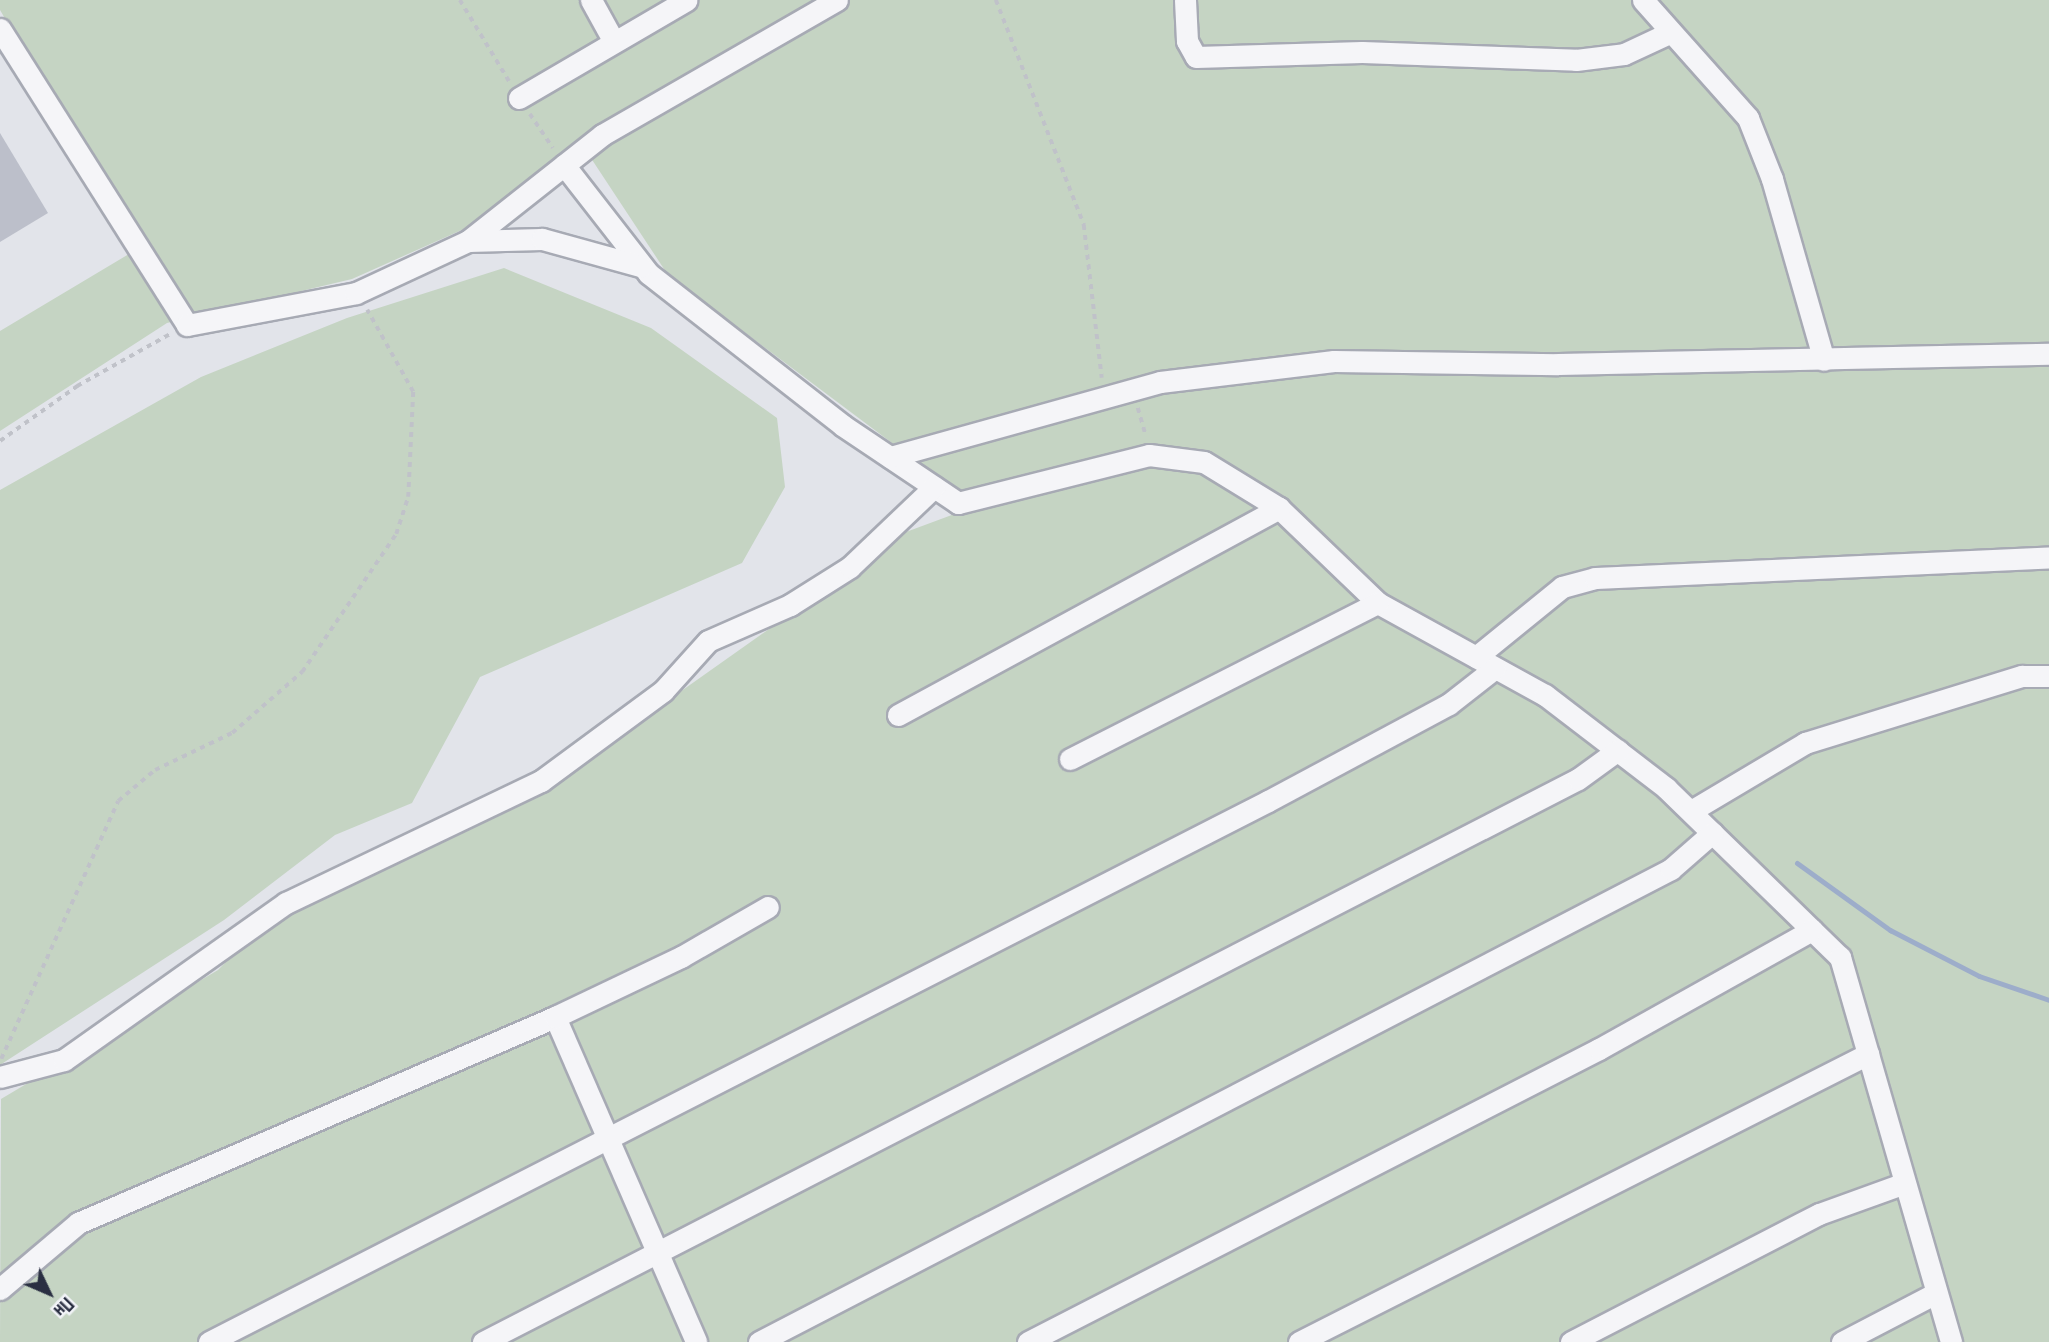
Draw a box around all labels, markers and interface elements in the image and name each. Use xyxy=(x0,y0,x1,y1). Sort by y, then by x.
north arrow xyxy=(14,1258,84,1328)
text: Пн xyxy=(49,1293,79,1323)

